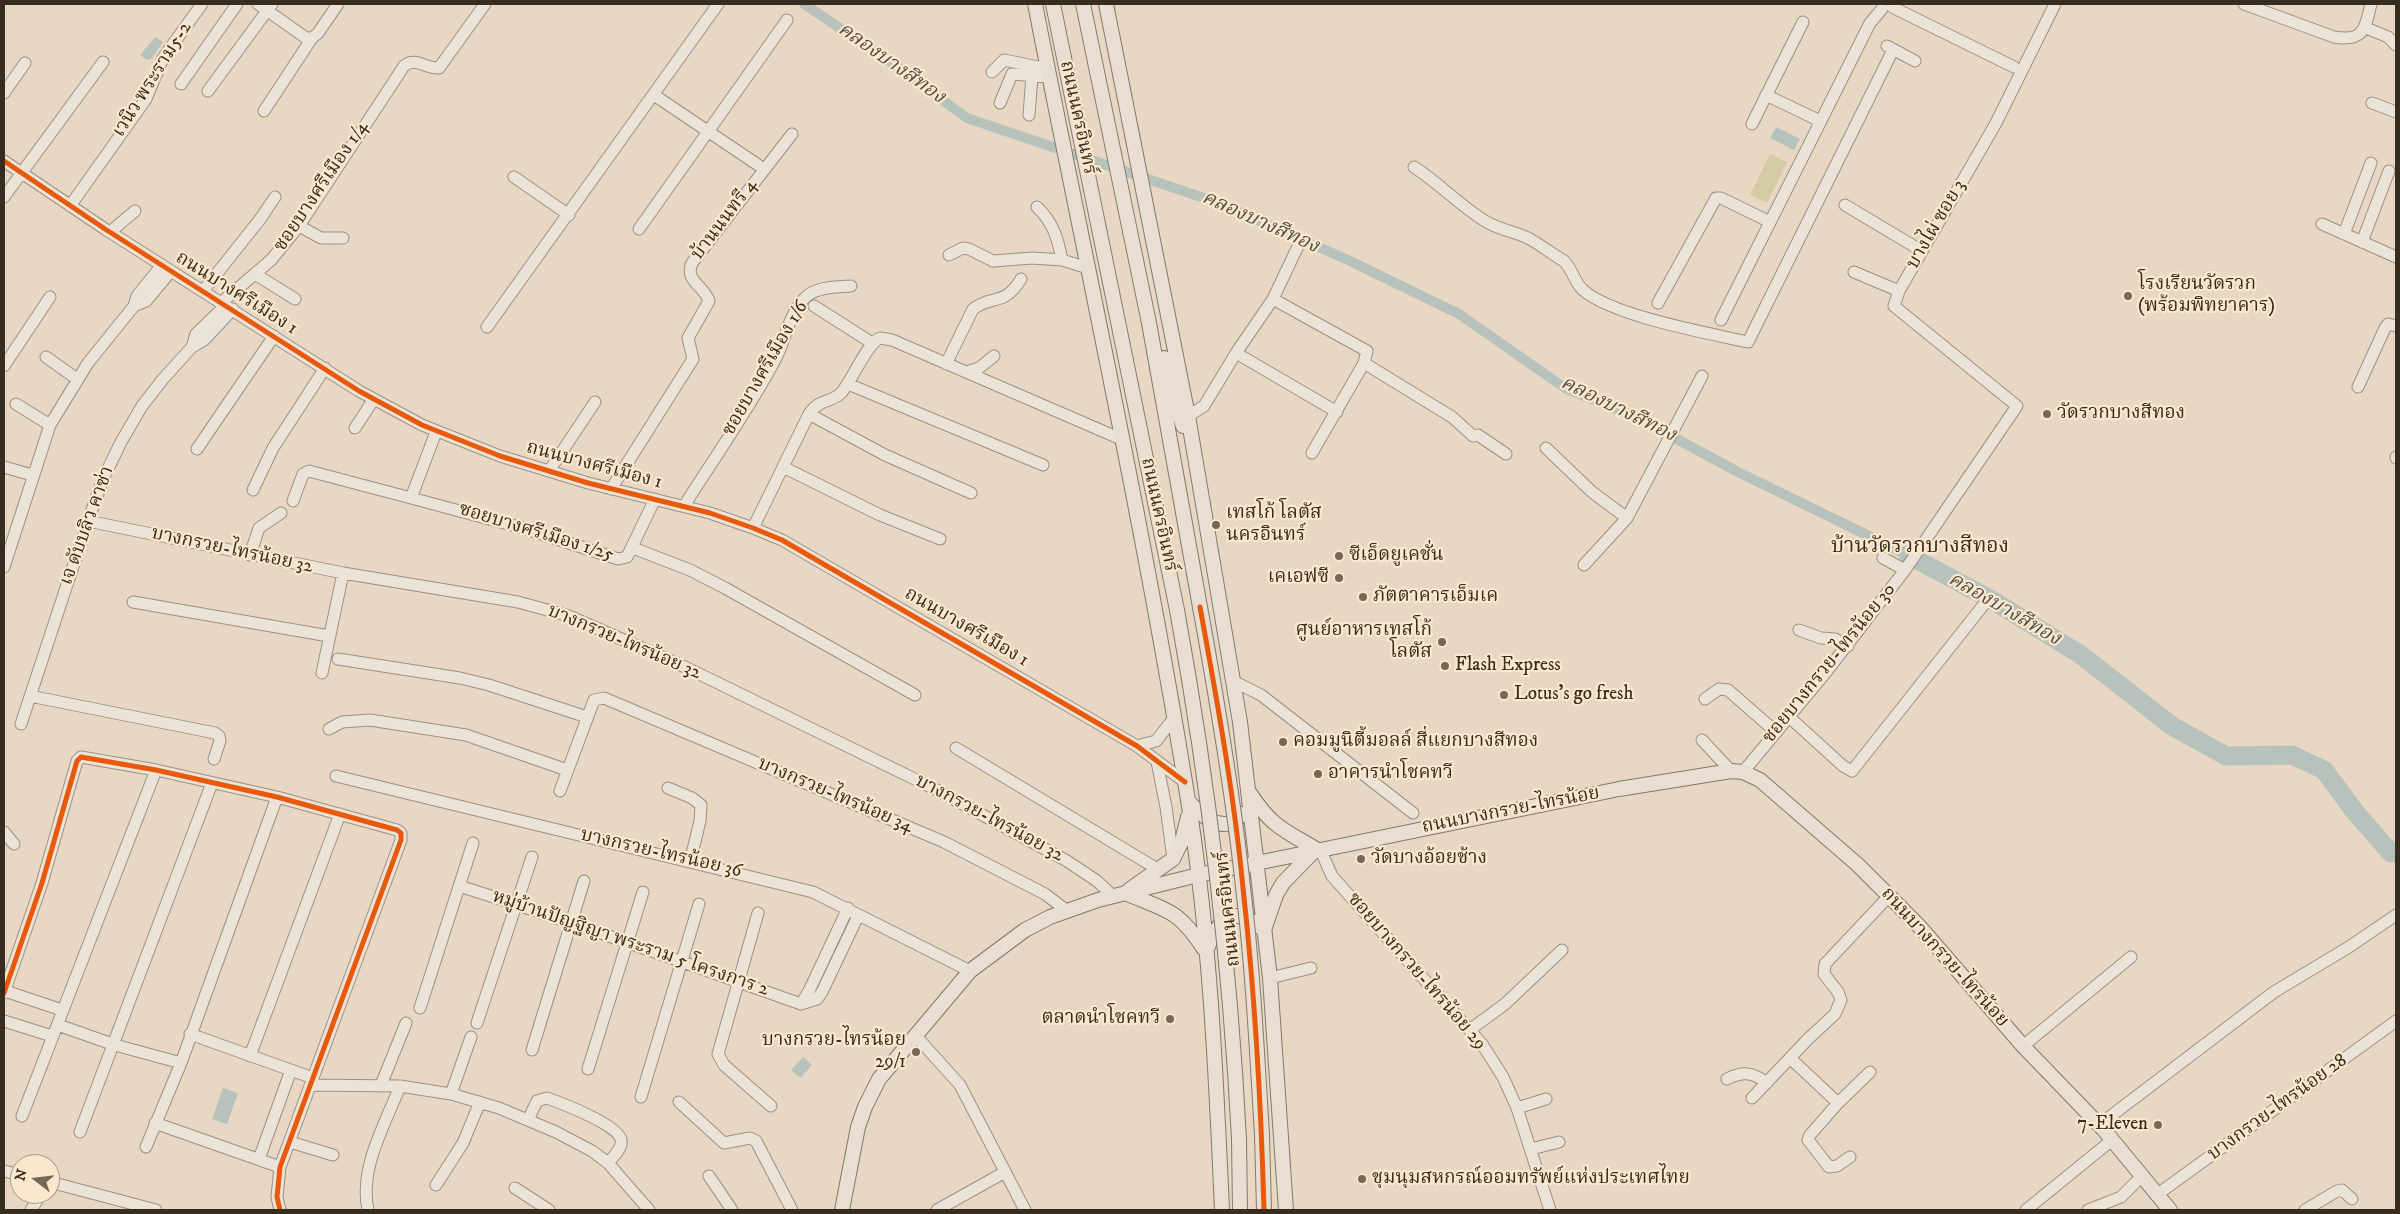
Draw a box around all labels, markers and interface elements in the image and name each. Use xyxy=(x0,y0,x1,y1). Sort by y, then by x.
street label: เวนิว พระราม5-2 xyxy=(108,18,198,142)
water label: คลองบางสีทอง xyxy=(833,18,949,110)
street label: ถนนนครอินทร์ xyxy=(1054,59,1100,177)
street label: ซอยบางศรีเมือง 1/4 xyxy=(270,117,374,257)
street label: บ้านนนทรี 4 xyxy=(687,175,763,265)
street label: บางไผ่ ซอย 3 xyxy=(1902,176,1972,274)
water label: คลองบางสีทอง xyxy=(1198,187,1322,259)
street label: ถนนบางศรีเมือง 1 xyxy=(171,247,301,341)
place label: โรงเรียนวัดรวก (พร้อมพิทยาคาร) xyxy=(2138,274,2275,318)
marker: โรงเรียนวัดรวก (พร้อมพิทยาคาร) xyxy=(2122,290,2134,302)
street label: ซอยบางศรีเมือง 1/6 xyxy=(718,297,814,441)
water label: คลองบางสีทอง xyxy=(1556,372,1680,448)
place label: วัดรวกบางสีทอง xyxy=(2057,403,2185,425)
marker: วัดรวกบางสีทอง xyxy=(2041,408,2053,420)
street label: ถนนบางศรีเมือง 1 xyxy=(524,437,664,495)
street label: ถนนนครอินทร์ xyxy=(1135,456,1181,574)
street label: เจ ดับบลิว คาซ่า xyxy=(56,463,120,589)
street label: ซอยบางศรีเมือง 1/25 xyxy=(456,499,616,567)
place label: เทสโก้ โลตัส นครอินทร์ xyxy=(1226,503,1322,547)
marker: เทสโก้ โลตัส นครอินทร์ xyxy=(1210,519,1222,531)
street label: บางกรวย-ไทรน้อย 32 xyxy=(149,523,315,579)
district label: บ้านวัดรวกบางสีทอง xyxy=(1831,535,2009,561)
place label: ซีเอ็ดยูเคชั่น xyxy=(1349,545,1444,567)
marker: ซีเอ็ดยูเคชั่น xyxy=(1333,550,1345,562)
place label: เคเอฟซี xyxy=(1268,567,1329,589)
water label: คลองบางสีทอง xyxy=(1944,568,2064,652)
marker: เคเอฟซี xyxy=(1333,572,1345,584)
street label: ซอยบางกรวย-ไทรน้อย 30 xyxy=(1758,579,1902,749)
street label: ถนนบางศรีเมือง 1 xyxy=(900,583,1032,673)
place label: ภัตตาคารเอ็มเค xyxy=(1373,586,1498,608)
marker: ภัตตาคารเอ็มเค xyxy=(1357,591,1369,603)
street label: บางกรวย-ไทรน้อย 32 xyxy=(544,600,704,686)
place label: ศูนย์อาหารเทสโก้ โลตัส xyxy=(1295,620,1432,664)
marker: ศูนย์อาหารเทสโก้ โลตัส xyxy=(1436,636,1448,648)
place label: Flash Express xyxy=(1455,655,1561,677)
marker: Flash Express xyxy=(1439,660,1451,672)
place label: Lotus's go fresh xyxy=(1514,684,1633,706)
marker: Lotus's go fresh xyxy=(1498,689,1510,701)
place label: คอมมูนิตี้มอลล์ สี่แยกบางสีทอง xyxy=(1293,731,1538,753)
marker: คอมมูนิตี้มอลล์ สี่แยกบางสีทอง xyxy=(1277,736,1289,748)
street label: บางกรวย-ไทรน้อย 34 xyxy=(754,753,916,839)
place label: อาคารนำโชคทวี xyxy=(1328,763,1453,785)
marker: อาคารนำโชคทวี xyxy=(1312,768,1324,780)
street label: บางกรวย-ไทรน้อย 32 xyxy=(911,770,1067,868)
street label: ถนนบางกรวย-ไทรน้อย xyxy=(1420,783,1602,839)
street label: บางกรวย-ไทรน้อย 36 xyxy=(578,824,744,884)
place label: วัดบางอ้อยช้าง xyxy=(1371,848,1487,870)
street label: ถนนนครอินทร์ xyxy=(1212,850,1246,968)
marker: วัดบางอ้อยช้าง xyxy=(1355,853,1367,865)
street label: ถนนบางกรวย-ไทรน้อย xyxy=(1875,883,2013,1033)
street label: หมู่บ้านปัญฐิญา พระราม 5 โครงการ 2 xyxy=(489,886,771,1002)
street label: ซอยบางกรวย-ไทรน้อย 29 xyxy=(1342,889,1490,1055)
place label: ตลาดนำโชคทวี xyxy=(1041,1008,1160,1030)
marker: ตลาดนำโชคทวี xyxy=(1164,1013,1176,1025)
place label: บางกรวย-ไทรน้อย 29/1 xyxy=(762,1030,906,1074)
marker: บางกรวย-ไทรน้อย 29/1 xyxy=(910,1046,922,1058)
street label: บางกรวย-ไทรน้อย 28 xyxy=(2204,1050,2352,1166)
place label: 7-Eleven xyxy=(2077,1114,2148,1136)
marker: 7-Eleven xyxy=(2152,1119,2164,1131)
north arrow xyxy=(10,1154,60,1204)
text: N xyxy=(11,1167,32,1183)
place label: ชุมนุมสหกรณ์ออมทรัพย์แห่งประเทศไทย xyxy=(1372,1168,1690,1190)
marker: ชุมนุมสหกรณ์ออมทรัพย์แห่งประเทศไทย xyxy=(1356,1173,1368,1185)

